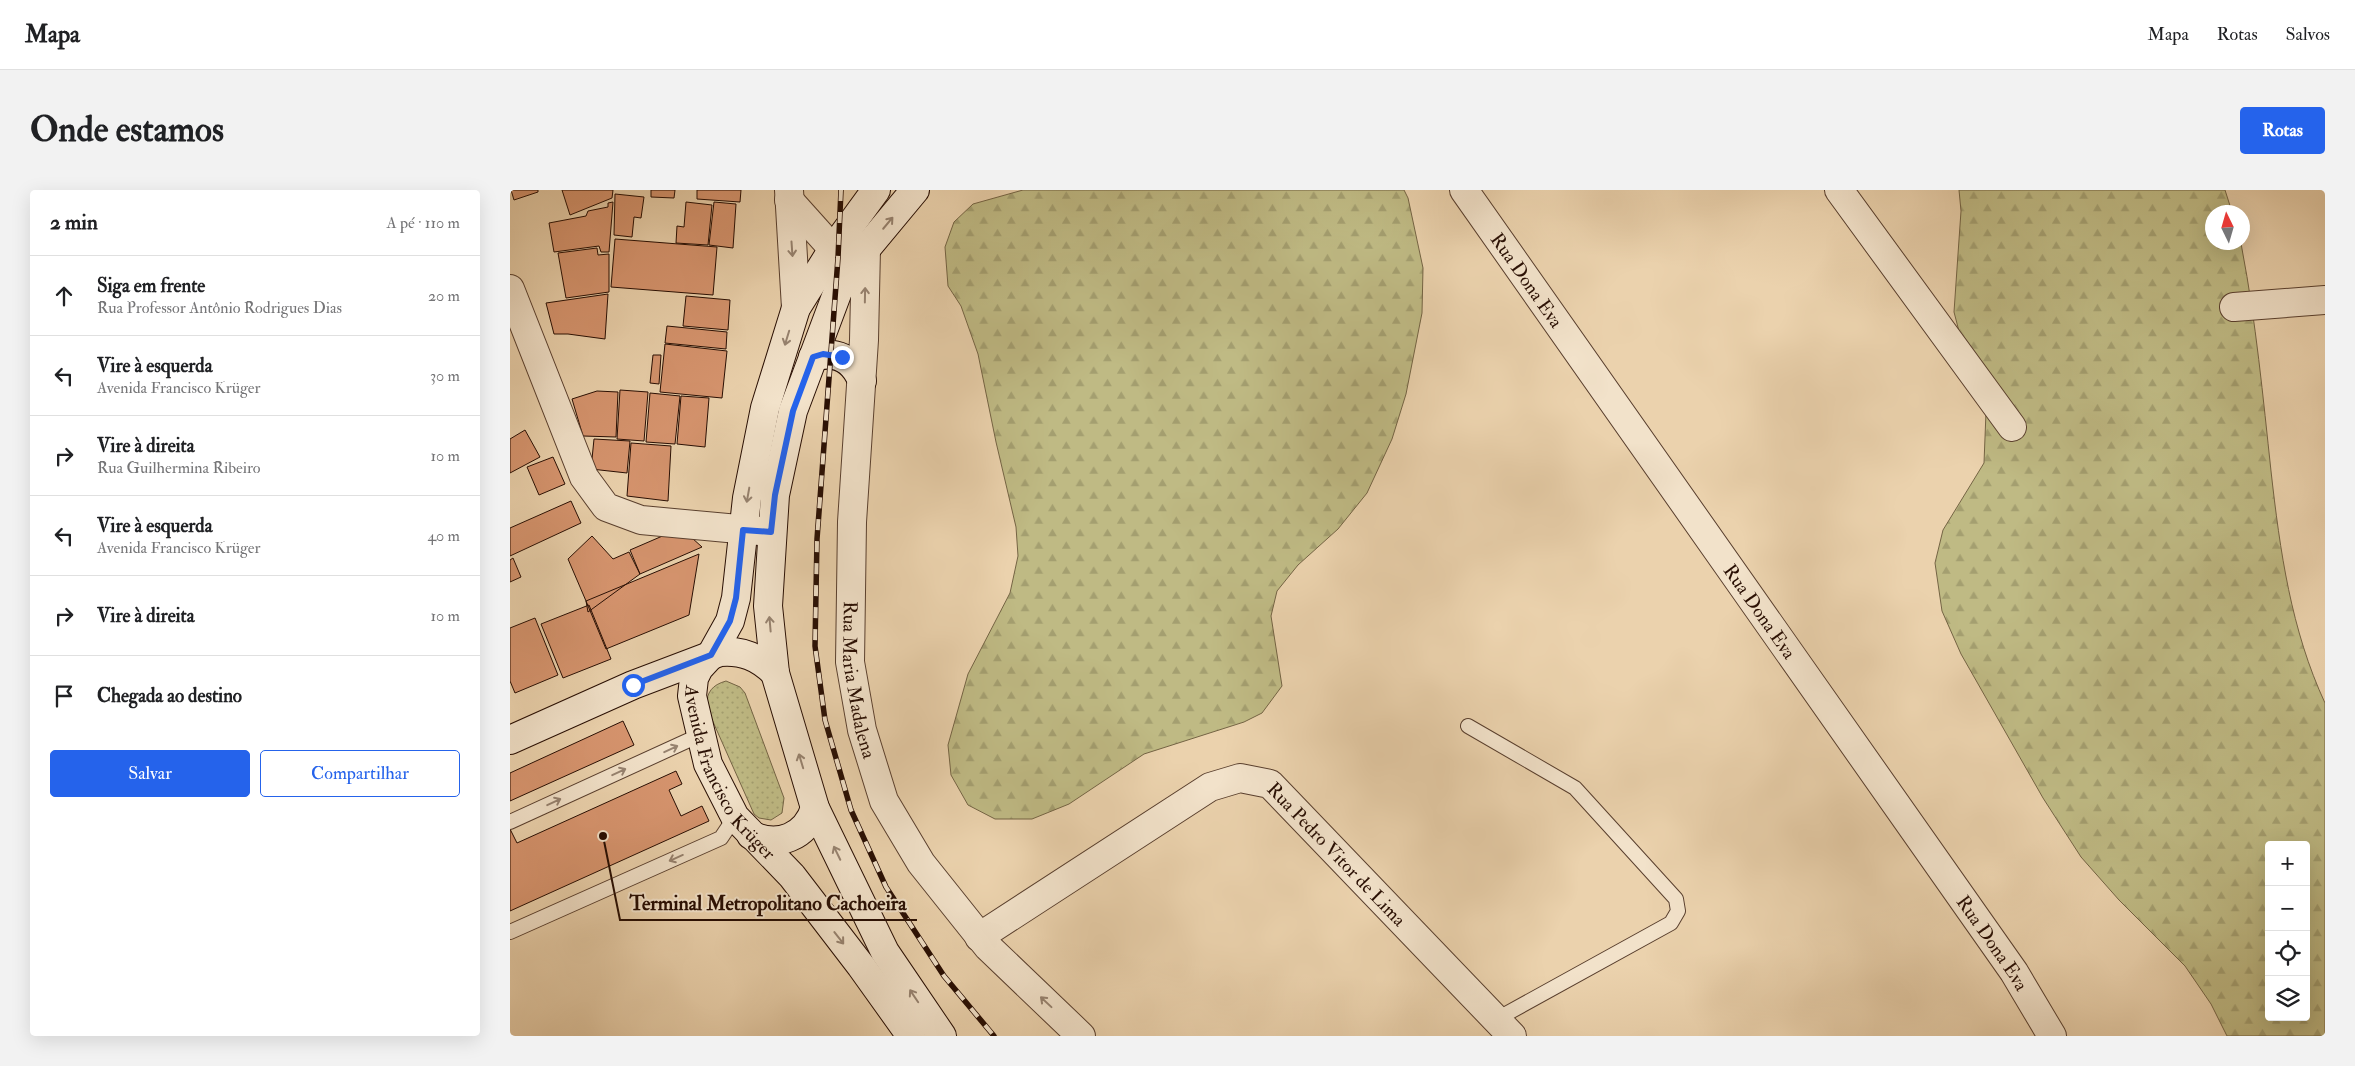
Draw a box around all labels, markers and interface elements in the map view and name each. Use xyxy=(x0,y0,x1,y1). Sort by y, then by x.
text: Mapa xyxy=(25,19,80,50)
text: Mapa xyxy=(2148,23,2189,46)
text: Rotas xyxy=(2217,23,2258,46)
text: Salvos xyxy=(2286,23,2330,46)
button: Rotas xyxy=(2240,107,2325,154)
text: Onde estamos xyxy=(30,108,224,152)
north arrow xyxy=(2205,205,2250,250)
text: 2 min xyxy=(50,209,98,236)
text: A pé · 110 m xyxy=(387,213,460,233)
one-way arrow xyxy=(883,216,894,229)
street label: Rua Dona Eva xyxy=(1485,228,1568,333)
one-way arrow xyxy=(788,241,797,257)
text: Siga em frente xyxy=(97,274,205,298)
icon: ahead xyxy=(50,282,78,310)
text: 20 m xyxy=(428,286,460,306)
one-way arrow xyxy=(860,287,870,303)
text: Rua Professor Antônio Rodrigues Dias xyxy=(97,298,342,318)
one-way arrow xyxy=(781,330,791,346)
route end xyxy=(831,346,854,369)
text: Vire à esquerda xyxy=(97,354,212,378)
icon: left xyxy=(50,362,78,390)
text: 30 m xyxy=(430,366,460,386)
text: Avenida Francisco Krüger xyxy=(97,378,260,398)
text: Vire à direita xyxy=(97,434,194,458)
icon: right xyxy=(50,442,78,470)
text: 10 m xyxy=(430,446,460,466)
text: Rua Guilhermina Ribeiro xyxy=(97,458,261,478)
one-way arrow xyxy=(743,487,753,503)
text: Vire à esquerda xyxy=(97,514,212,538)
icon: left xyxy=(50,522,78,550)
text: 40 m xyxy=(427,526,460,546)
text: Avenida Francisco Krüger xyxy=(97,538,260,558)
street label: Rua Dona Eva xyxy=(1718,560,1801,664)
street label: Rua Maria Madalena xyxy=(837,601,881,762)
icon: right xyxy=(50,602,78,630)
text: Vire à direita xyxy=(97,604,194,628)
text: 10 m xyxy=(430,606,460,626)
one-way arrow xyxy=(765,616,775,632)
route start xyxy=(622,674,645,697)
icon: arrive xyxy=(50,682,78,710)
street label: Avenida Francisco Krüger xyxy=(679,683,781,865)
text: Chegada ao destino xyxy=(97,684,242,708)
one-way arrow xyxy=(663,743,678,753)
button: Salvar xyxy=(50,750,250,797)
button: Compartilhar xyxy=(260,750,460,797)
one-way arrow xyxy=(796,754,806,770)
one-way arrow xyxy=(611,767,626,776)
street label: Rua Pedro Vitor de Lima xyxy=(1262,777,1411,932)
one-way arrow xyxy=(546,797,561,807)
map controls xyxy=(2265,841,2310,1021)
button: + xyxy=(2265,841,2310,886)
one-way arrow xyxy=(831,846,841,861)
one-way arrow xyxy=(669,854,684,864)
callout: Terminal Metropolitano Cachoeira xyxy=(620,885,917,920)
button: − xyxy=(2265,886,2310,931)
text: Terminal Metropolitano Cachoeira xyxy=(629,891,907,917)
street label: Rua Dona Eva xyxy=(1951,891,2033,995)
one-way arrow xyxy=(834,931,845,944)
button: locate xyxy=(2265,931,2310,976)
button: layers xyxy=(2265,976,2310,1021)
one-way arrow xyxy=(909,989,919,1003)
one-way arrow xyxy=(1040,996,1052,1008)

